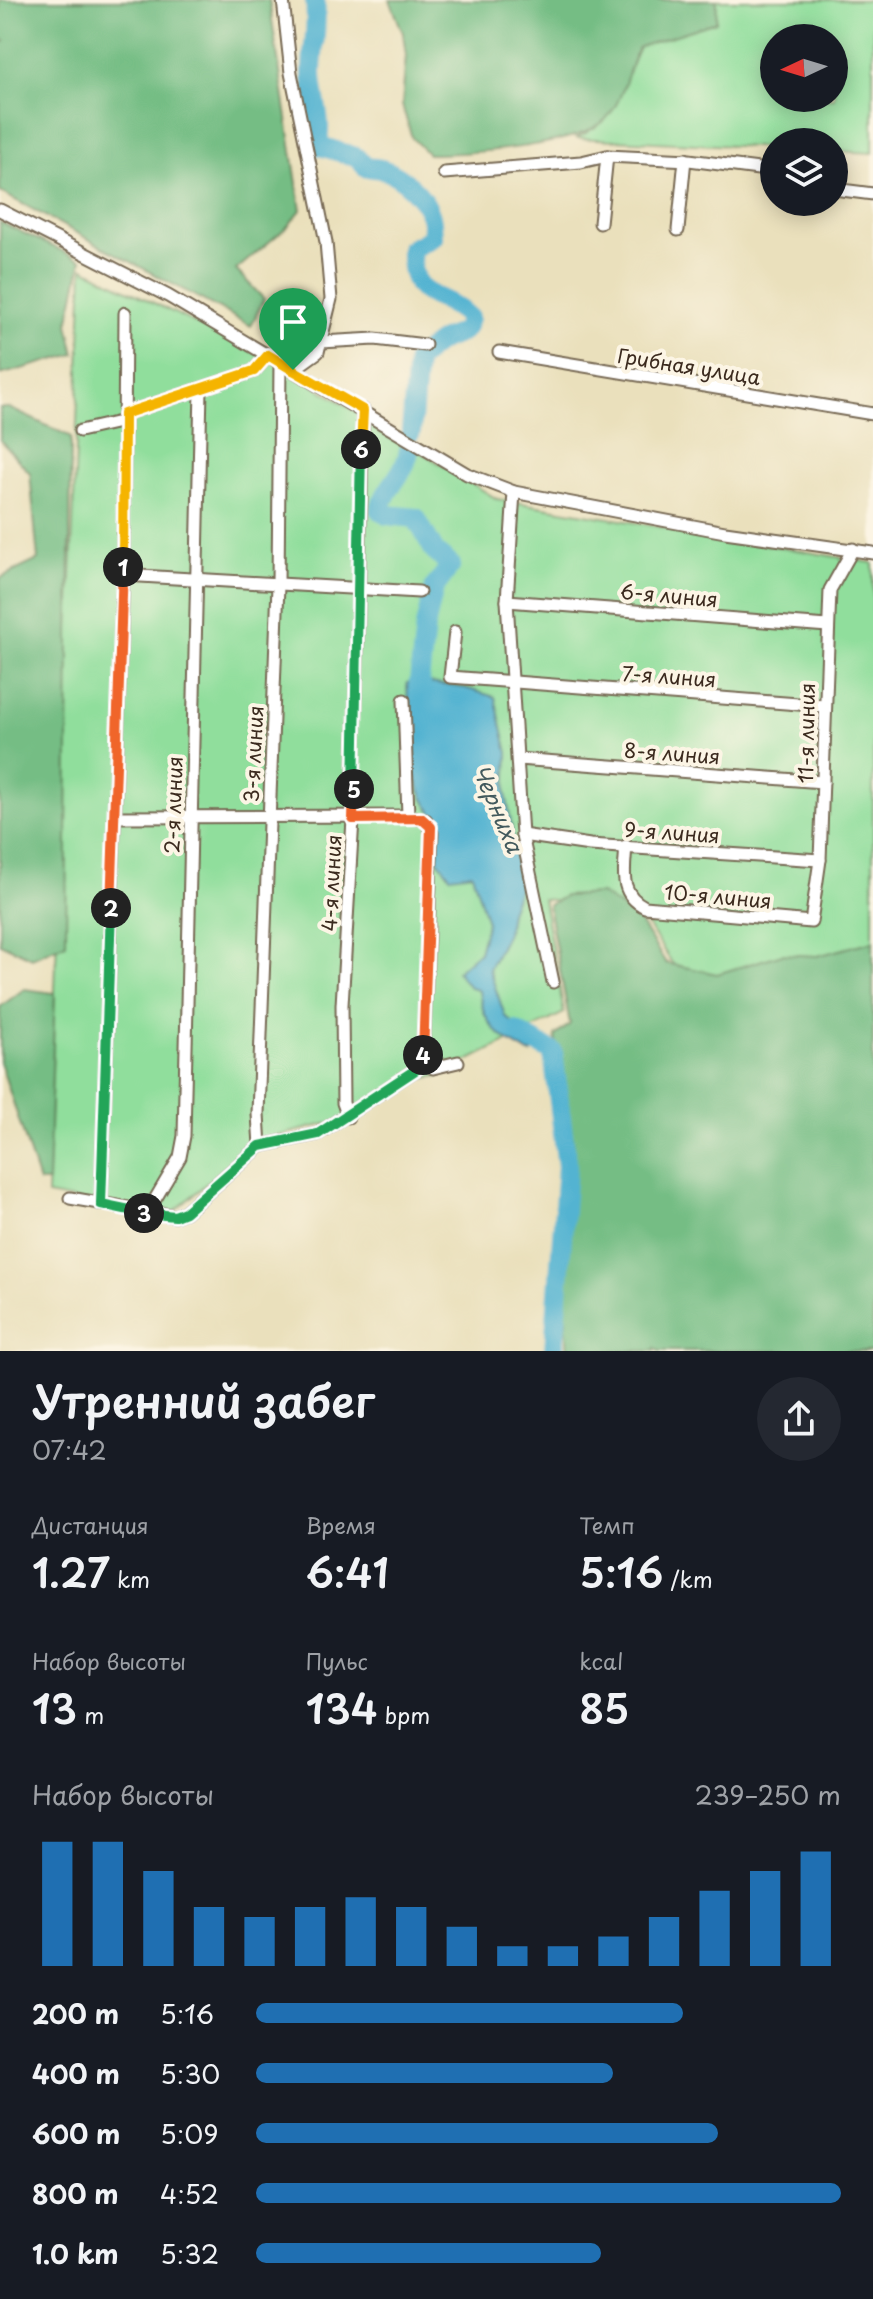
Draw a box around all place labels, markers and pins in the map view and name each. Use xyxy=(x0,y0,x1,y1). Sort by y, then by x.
pin xyxy=(259,288,327,370)
pin: 6 xyxy=(341,429,381,469)
pin: 1 xyxy=(103,547,143,587)
pin: 5 xyxy=(334,769,374,809)
pin: 2 xyxy=(91,888,131,928)
pin: 4 xyxy=(403,1035,443,1075)
pin: 3 xyxy=(124,1193,164,1233)

